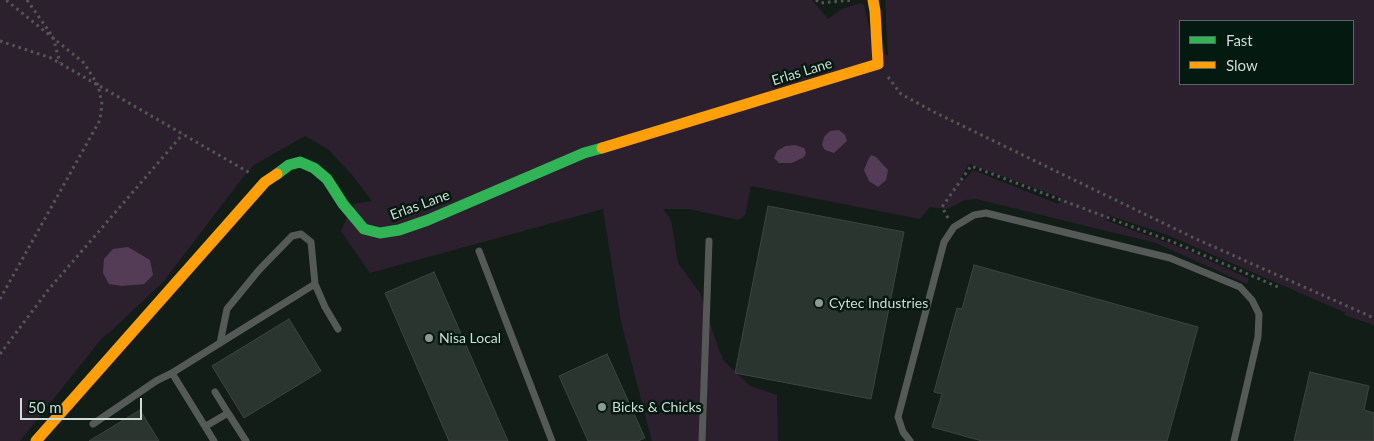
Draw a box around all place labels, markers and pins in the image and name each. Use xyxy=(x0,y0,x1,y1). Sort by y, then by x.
place label: Cytec Industries xyxy=(829,295,928,311)
marker: Cytec Industries xyxy=(813,297,825,309)
place label: Nisa Local xyxy=(439,330,501,346)
marker: Nisa Local xyxy=(423,332,435,344)
place label: Bicks & Chicks xyxy=(612,399,702,415)
marker: Bicks & Chicks xyxy=(596,401,608,413)

